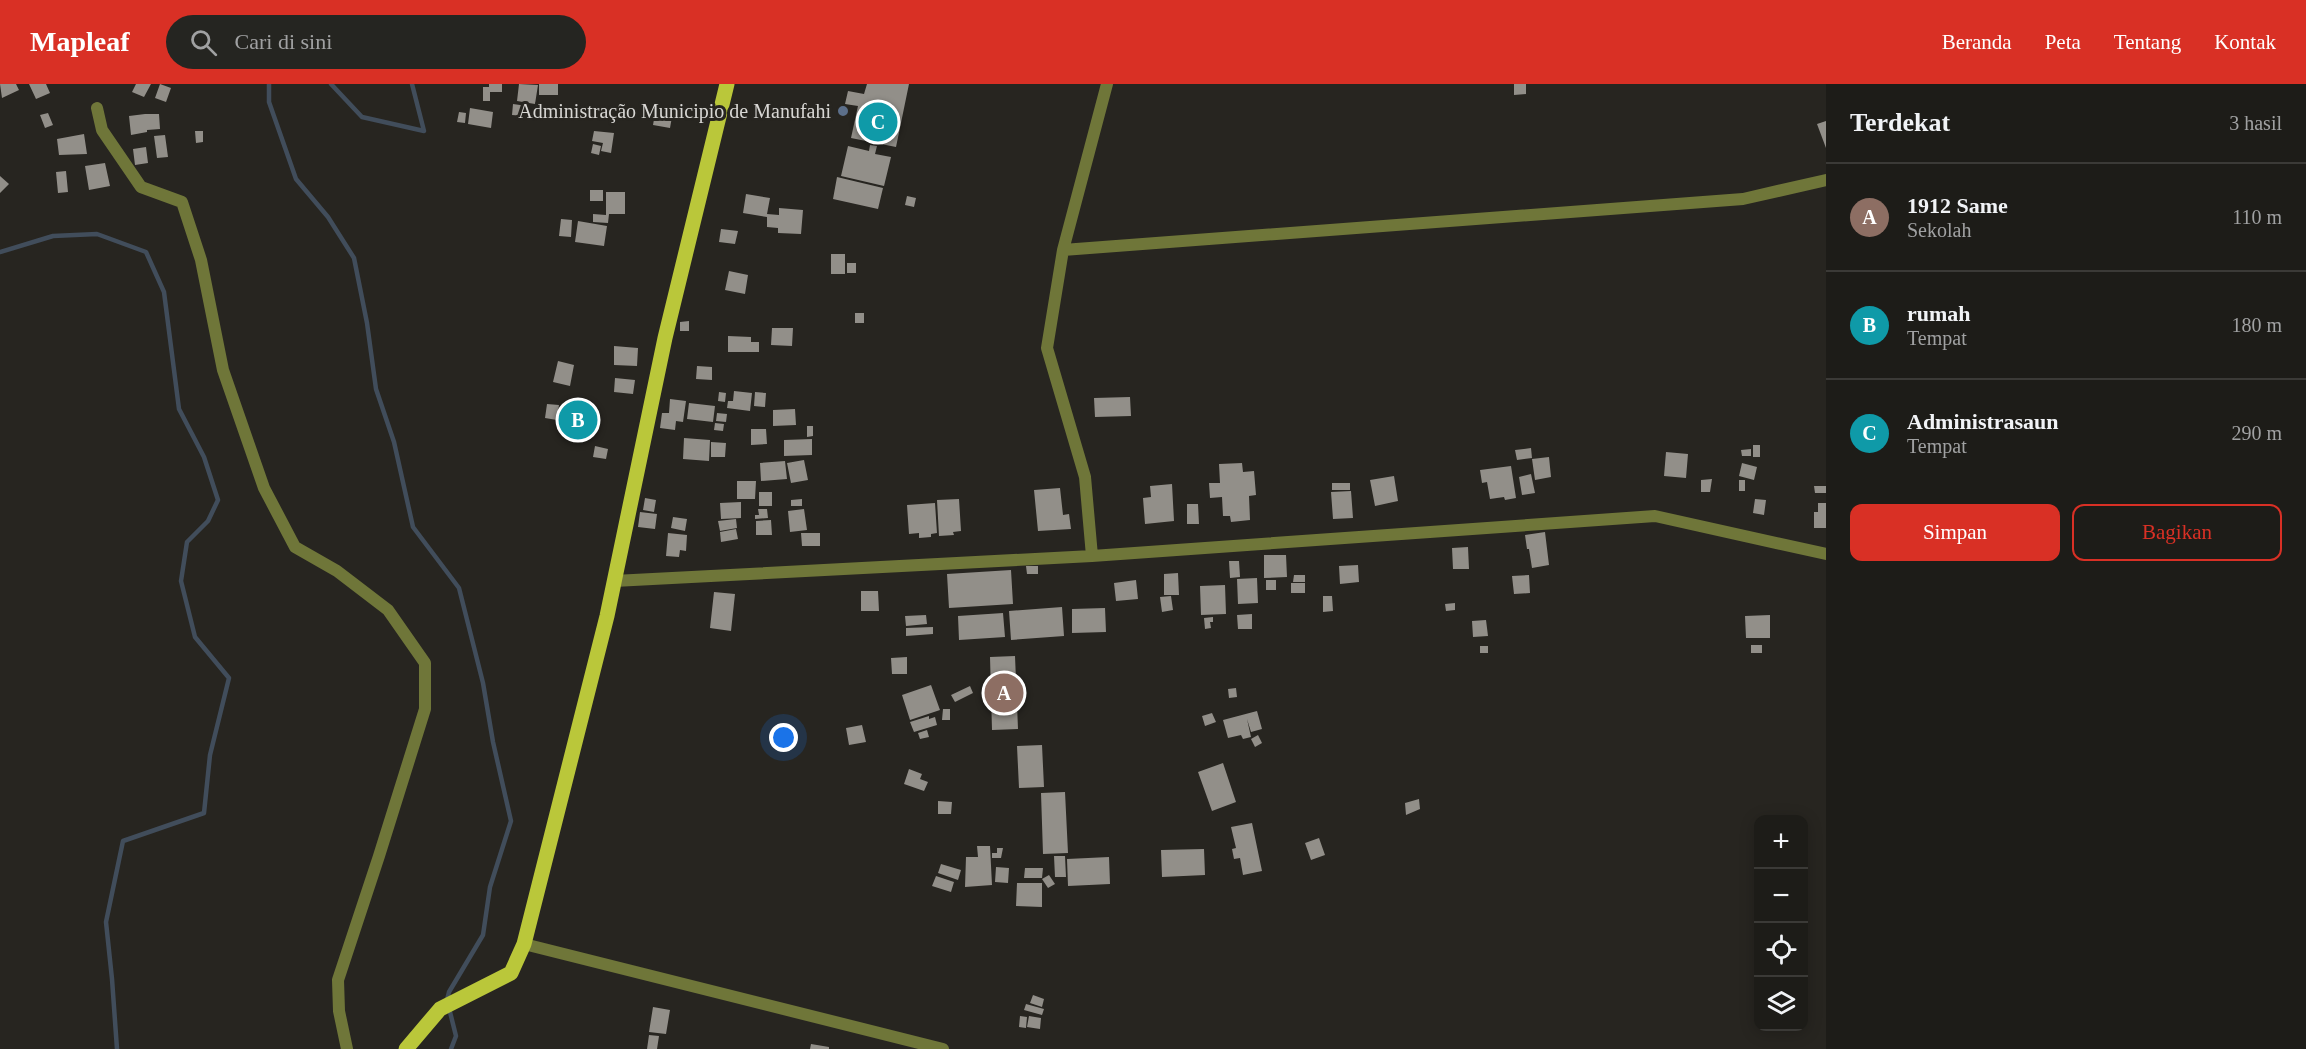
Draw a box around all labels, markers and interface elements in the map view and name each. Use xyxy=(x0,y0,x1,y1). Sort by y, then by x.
search box xyxy=(166,15,586,69)
text: Mapleaf xyxy=(30,26,130,57)
icon: search xyxy=(187,26,220,59)
text: Cari di sini xyxy=(235,29,332,54)
text: Beranda xyxy=(1942,30,2012,54)
text: Peta xyxy=(2045,30,2081,54)
text: Tentang xyxy=(2114,30,2181,54)
text: Kontak xyxy=(2214,30,2276,54)
pin: C xyxy=(858,99,898,144)
place label: Administração Municipio de Manufahi xyxy=(518,100,831,123)
marker: Administração Municipio de Manufahi xyxy=(836,104,850,118)
text: Terdekat xyxy=(1850,108,1950,137)
text: 3 hasil xyxy=(2229,112,2282,134)
text: 1912 Same xyxy=(1907,193,2008,218)
text: A xyxy=(1862,206,1877,228)
text: 110 m xyxy=(2232,206,2282,228)
text: Sekolah xyxy=(1907,219,1971,241)
text: rumah xyxy=(1907,301,1971,326)
text: B xyxy=(1863,314,1876,336)
text: 180 m xyxy=(2231,314,2282,336)
text: Tempat xyxy=(1907,327,1967,349)
pin: B xyxy=(558,398,598,442)
text: Administrasaun xyxy=(1907,409,2059,434)
text: C xyxy=(1862,422,1877,444)
text: 290 m xyxy=(2231,422,2282,444)
text: Tempat xyxy=(1907,435,1967,457)
button: Simpan xyxy=(1850,504,2060,561)
button: Bagikan xyxy=(2072,504,2282,561)
pin: A xyxy=(984,670,1024,716)
your location xyxy=(769,723,798,752)
map controls xyxy=(1754,815,1808,1031)
button: + xyxy=(1754,815,1808,869)
button: − xyxy=(1754,869,1808,923)
button: locate xyxy=(1754,923,1808,977)
button: layers xyxy=(1754,977,1808,1031)

